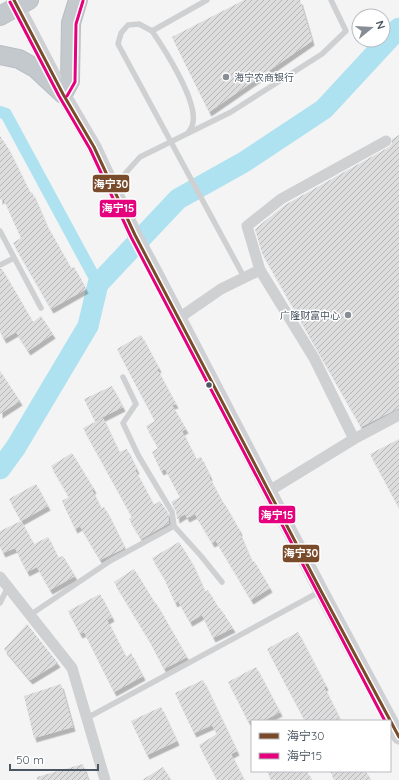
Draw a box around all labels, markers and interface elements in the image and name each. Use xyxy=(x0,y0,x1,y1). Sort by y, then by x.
north arrow xyxy=(351,8,391,48)
text: N xyxy=(373,19,388,31)
place label: 海宁农商银行 xyxy=(234,71,294,84)
marker: 海宁农商银行 xyxy=(221,72,231,82)
line badge: 海宁30 xyxy=(92,174,130,193)
text: 海宁30 xyxy=(94,177,129,191)
line badge: 海宁15 xyxy=(99,199,137,218)
text: 海宁15 xyxy=(102,201,134,215)
place label: 广隆财富中心 xyxy=(280,309,340,322)
marker: 广隆财富中心 xyxy=(343,310,353,320)
unlabelled marker xyxy=(204,380,214,390)
line badge: 海宁15 xyxy=(258,505,296,524)
text: 海宁15 xyxy=(261,508,293,522)
line badge: 海宁30 xyxy=(282,544,320,563)
text: 海宁30 xyxy=(284,546,319,560)
legend xyxy=(251,720,391,772)
text: 海宁30 xyxy=(287,728,324,743)
scale bar xyxy=(10,746,98,772)
text: 海宁15 xyxy=(287,748,322,763)
text: 50 m xyxy=(16,752,44,767)

